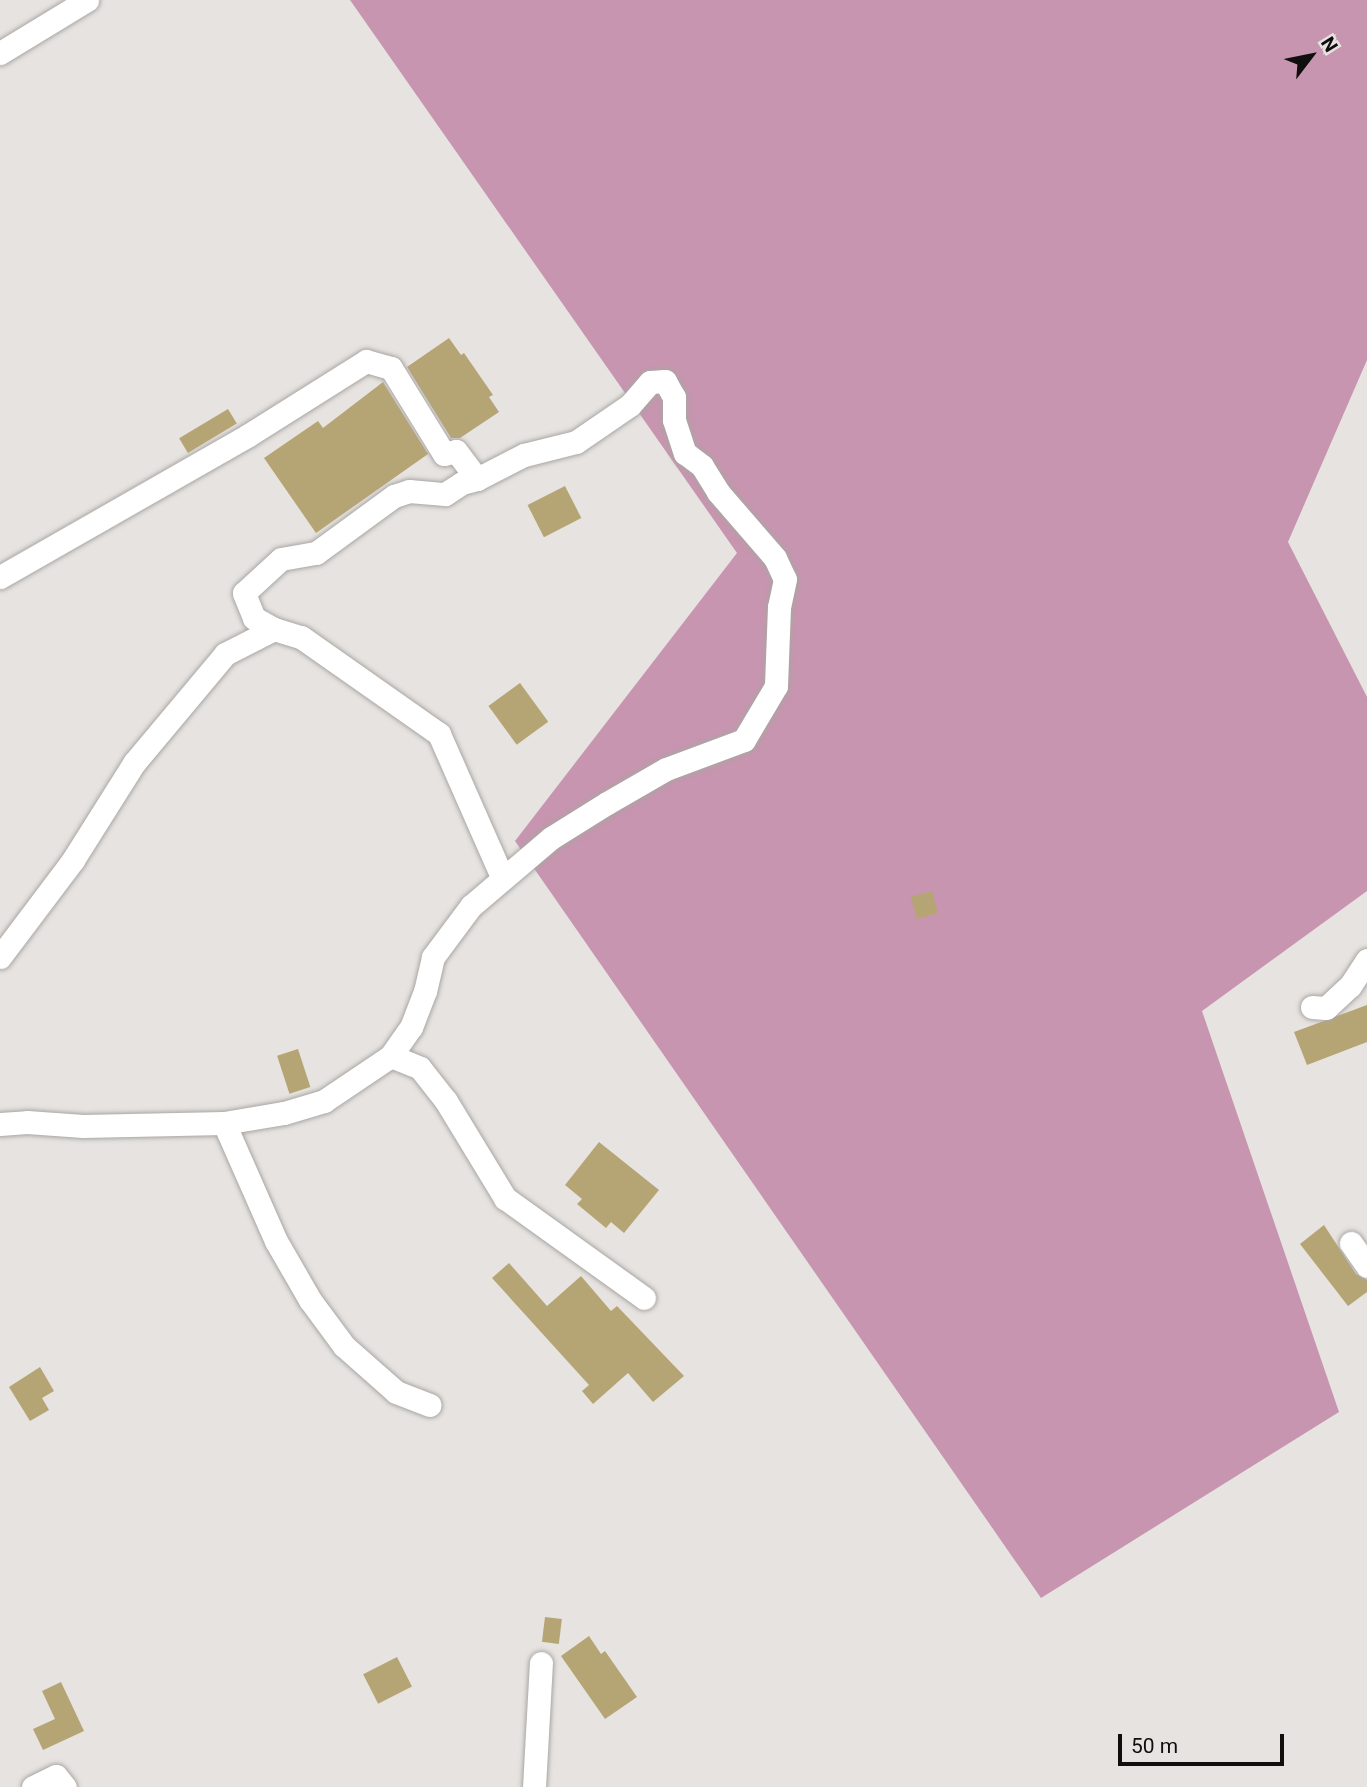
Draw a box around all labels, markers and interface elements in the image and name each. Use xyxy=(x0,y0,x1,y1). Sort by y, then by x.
north arrow xyxy=(1276,21,1346,91)
text: N xyxy=(1316,33,1343,56)
scale bar xyxy=(1122,1720,1288,1764)
text: 50 m xyxy=(1131,1734,1178,1758)

